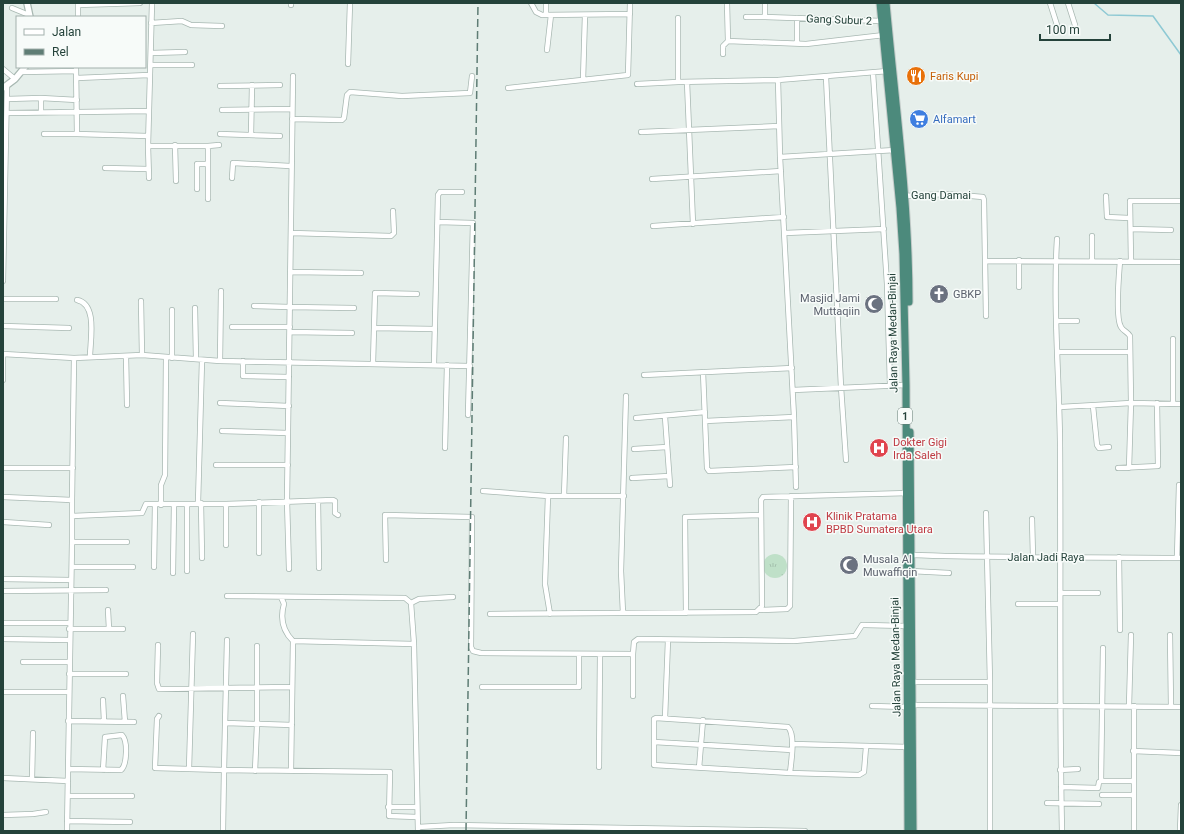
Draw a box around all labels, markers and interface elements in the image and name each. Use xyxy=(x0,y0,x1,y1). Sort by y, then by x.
street label: Gang Subur 2 xyxy=(806,12,872,28)
legend xyxy=(16,16,146,68)
scale bar xyxy=(1040,16,1110,42)
text: 100 m xyxy=(1046,23,1080,37)
text: Jalan xyxy=(52,25,81,39)
text: Rel xyxy=(52,45,69,59)
restaurant icon: Faris Kupi xyxy=(905,65,927,87)
place label: Faris Kupi xyxy=(930,70,978,83)
supermarket icon: Alfamart xyxy=(908,108,930,130)
place label: Alfamart xyxy=(933,113,976,126)
street label: Gang Damai xyxy=(911,189,971,202)
street label: Jalan Raya Medan-Binjai xyxy=(885,273,901,393)
church icon: GBKP xyxy=(928,283,950,305)
place label: GBKP xyxy=(953,288,981,301)
place label: Masjid Jami Muttaqiin xyxy=(800,292,860,318)
mosque icon: Masjid Jami Muttaqiin xyxy=(863,293,885,315)
road number: 1 xyxy=(898,408,912,424)
place label: Dokter Gigi Irda Saleh xyxy=(893,436,947,462)
hospital icon: Dokter Gigi Irda Saleh xyxy=(868,437,890,459)
place label: Klinik Pratama BPBD Sumatera Utara xyxy=(826,510,933,536)
hospital icon: Klinik Pratama BPBD Sumatera Utara xyxy=(801,511,823,533)
street label: Jalan Jadi Raya xyxy=(1008,551,1084,564)
place label: Musala Al Muwaffiqin xyxy=(863,553,917,579)
mosque icon: Musala Al Muwaffiqin xyxy=(838,554,860,576)
street label: Jalan Raya Medan-Binjai xyxy=(888,597,904,717)

